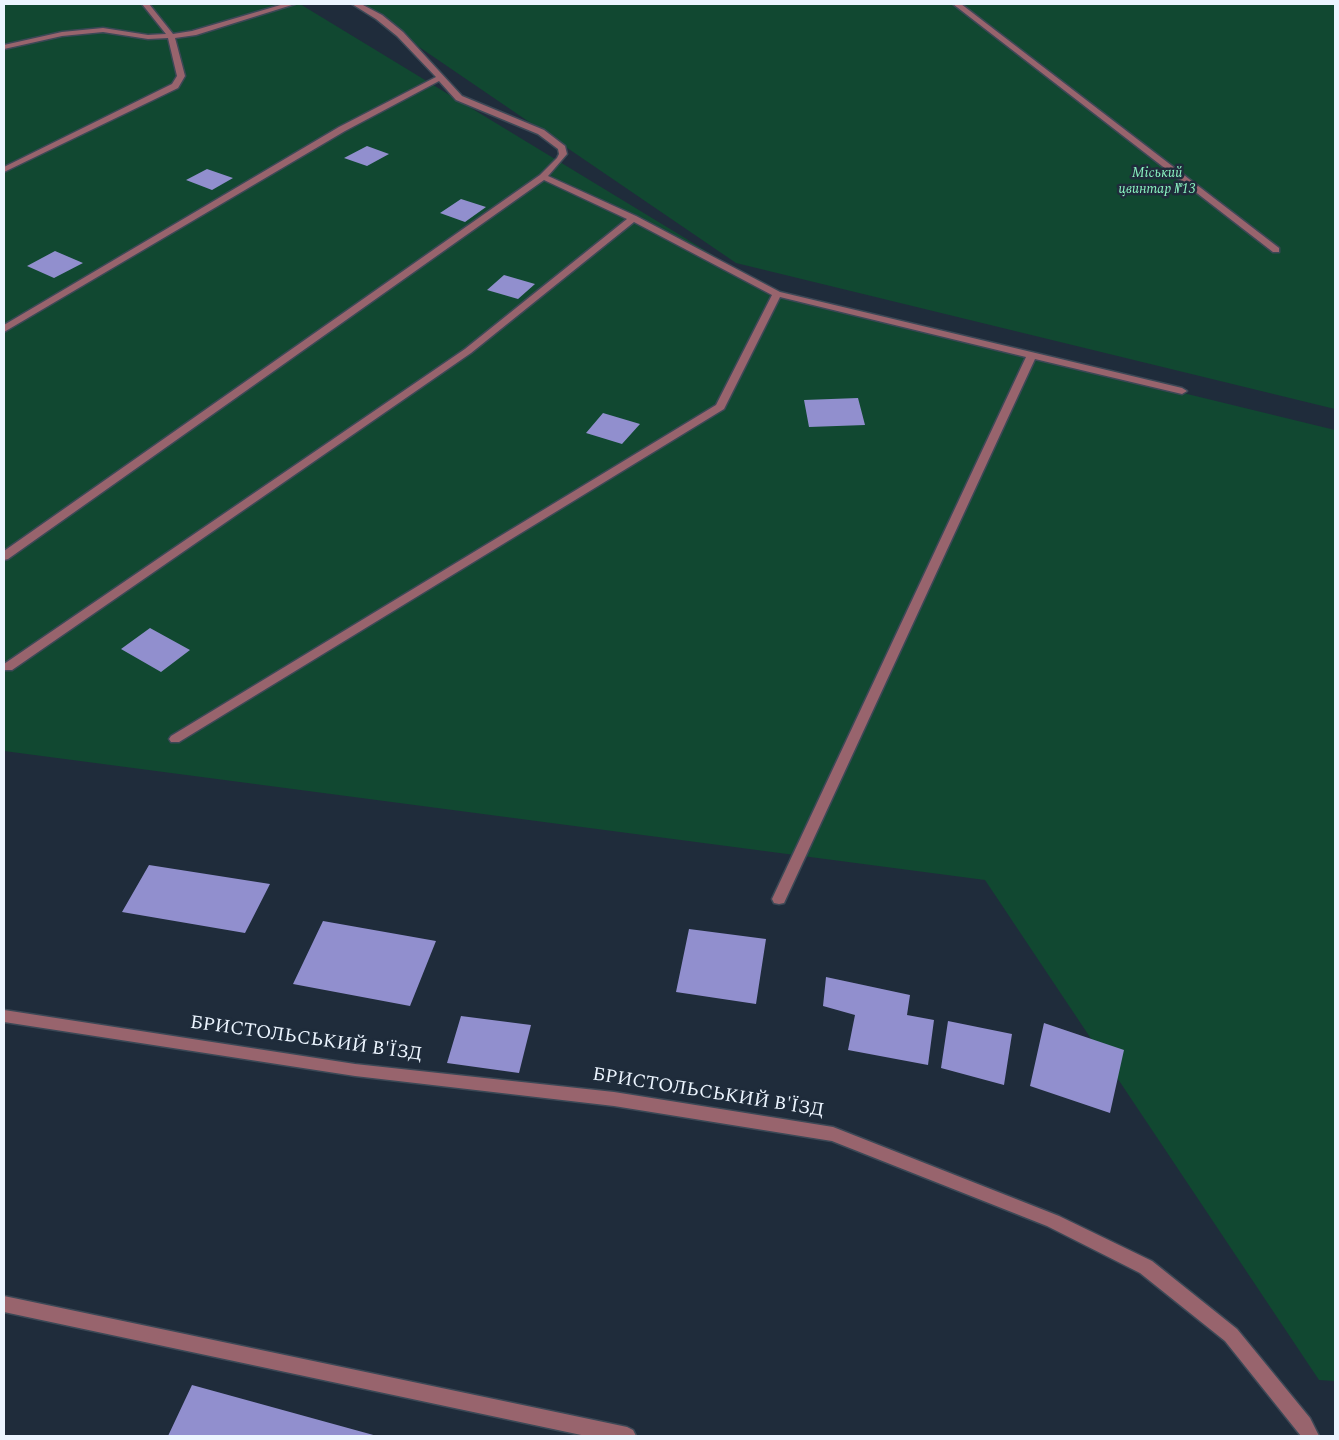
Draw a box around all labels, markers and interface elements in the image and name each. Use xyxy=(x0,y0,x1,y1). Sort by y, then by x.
park label: Міський цвинтар №13 xyxy=(1118,166,1196,198)
street label: БРИСТОЛЬСЬКИЙ В'ЇЗД xyxy=(188,1012,424,1068)
street label: БРИСТОЛЬСЬКИЙ В'ЇЗД xyxy=(591,1064,825,1124)

